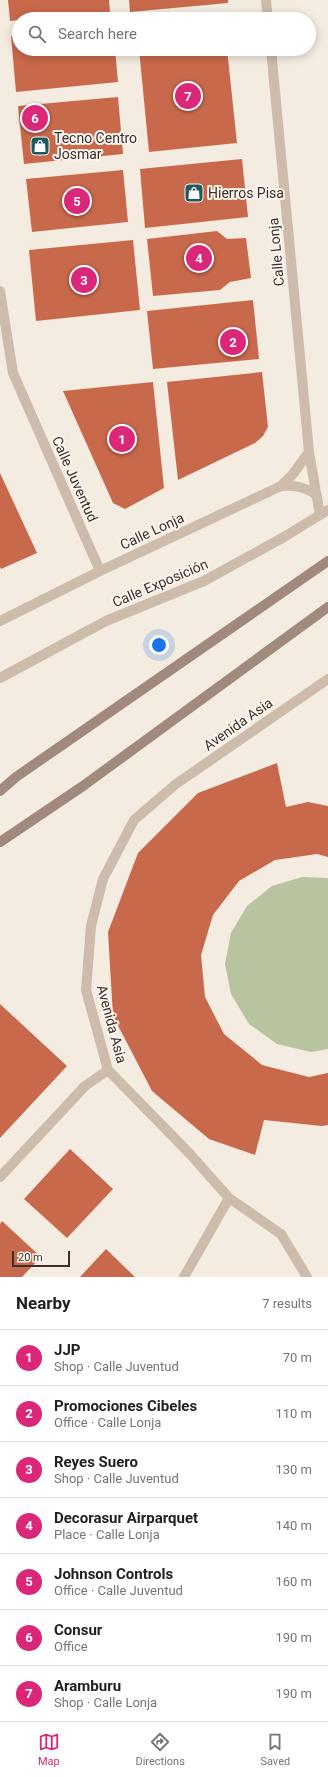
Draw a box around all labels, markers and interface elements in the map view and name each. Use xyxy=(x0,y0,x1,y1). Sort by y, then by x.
search box xyxy=(12,12,316,56)
icon: search xyxy=(26,23,48,45)
text: Search here xyxy=(58,25,137,43)
pin: 7 xyxy=(175,81,201,111)
pin: 6 xyxy=(22,103,48,133)
place label: Tecno Centro Josmar xyxy=(54,130,137,162)
shop icon: Tecno Centro Josmar xyxy=(29,135,51,157)
shop icon: Hierros Pisa xyxy=(183,182,205,204)
place label: Hierros Pisa xyxy=(208,185,284,201)
pin: 5 xyxy=(64,186,90,216)
street label: Calle Lonja xyxy=(265,217,287,287)
pin: 4 xyxy=(186,243,212,273)
pin: 3 xyxy=(71,265,97,295)
pin: 2 xyxy=(220,327,246,357)
pin: 1 xyxy=(109,424,135,454)
street label: Calle Juventud xyxy=(49,434,101,524)
street label: Calle Lonja xyxy=(118,509,186,553)
street label: Calle Exposición xyxy=(110,556,210,610)
your location xyxy=(149,635,169,655)
street label: Avenida Asia xyxy=(200,694,276,754)
street label: Avenida Asia xyxy=(94,983,130,1065)
scale bar xyxy=(12,1249,70,1268)
text: 20 m xyxy=(18,1251,43,1264)
text: Nearby xyxy=(16,1293,71,1313)
text: 7 results xyxy=(262,1296,312,1311)
text: JJP xyxy=(54,1341,80,1359)
text: 1 xyxy=(25,1350,33,1365)
text: 70 m xyxy=(283,1350,312,1365)
text: Shop · Calle Juventud xyxy=(54,1359,179,1374)
text: Promociones Cibeles xyxy=(54,1397,197,1415)
text: 2 xyxy=(25,1406,33,1421)
text: 110 m xyxy=(275,1406,312,1421)
text: Office · Calle Lonja xyxy=(54,1415,161,1430)
text: Reyes Suero xyxy=(54,1453,138,1471)
text: 3 xyxy=(25,1462,33,1477)
text: 130 m xyxy=(275,1462,312,1477)
text: Shop · Calle Juventud xyxy=(54,1471,179,1486)
text: Decorasur Airparquet xyxy=(54,1509,198,1527)
text: 4 xyxy=(25,1518,33,1533)
text: 140 m xyxy=(275,1518,312,1533)
text: Place · Calle Lonja xyxy=(54,1527,160,1542)
text: Johnson Controls xyxy=(54,1565,173,1583)
text: 5 xyxy=(25,1574,33,1589)
text: 160 m xyxy=(275,1574,312,1589)
text: Office · Calle Juventud xyxy=(54,1583,183,1598)
text: Consur xyxy=(54,1621,102,1639)
text: 6 xyxy=(25,1630,33,1645)
text: 190 m xyxy=(275,1630,312,1645)
text: Office xyxy=(54,1639,88,1654)
text: Aramburu xyxy=(54,1677,121,1695)
text: 7 xyxy=(25,1686,33,1701)
text: 190 m xyxy=(275,1686,312,1701)
text: Shop · Calle Lonja xyxy=(54,1695,157,1710)
tab: Map xyxy=(38,1731,60,1768)
tab: Directions xyxy=(135,1731,185,1768)
tab: Saved xyxy=(260,1731,290,1768)

